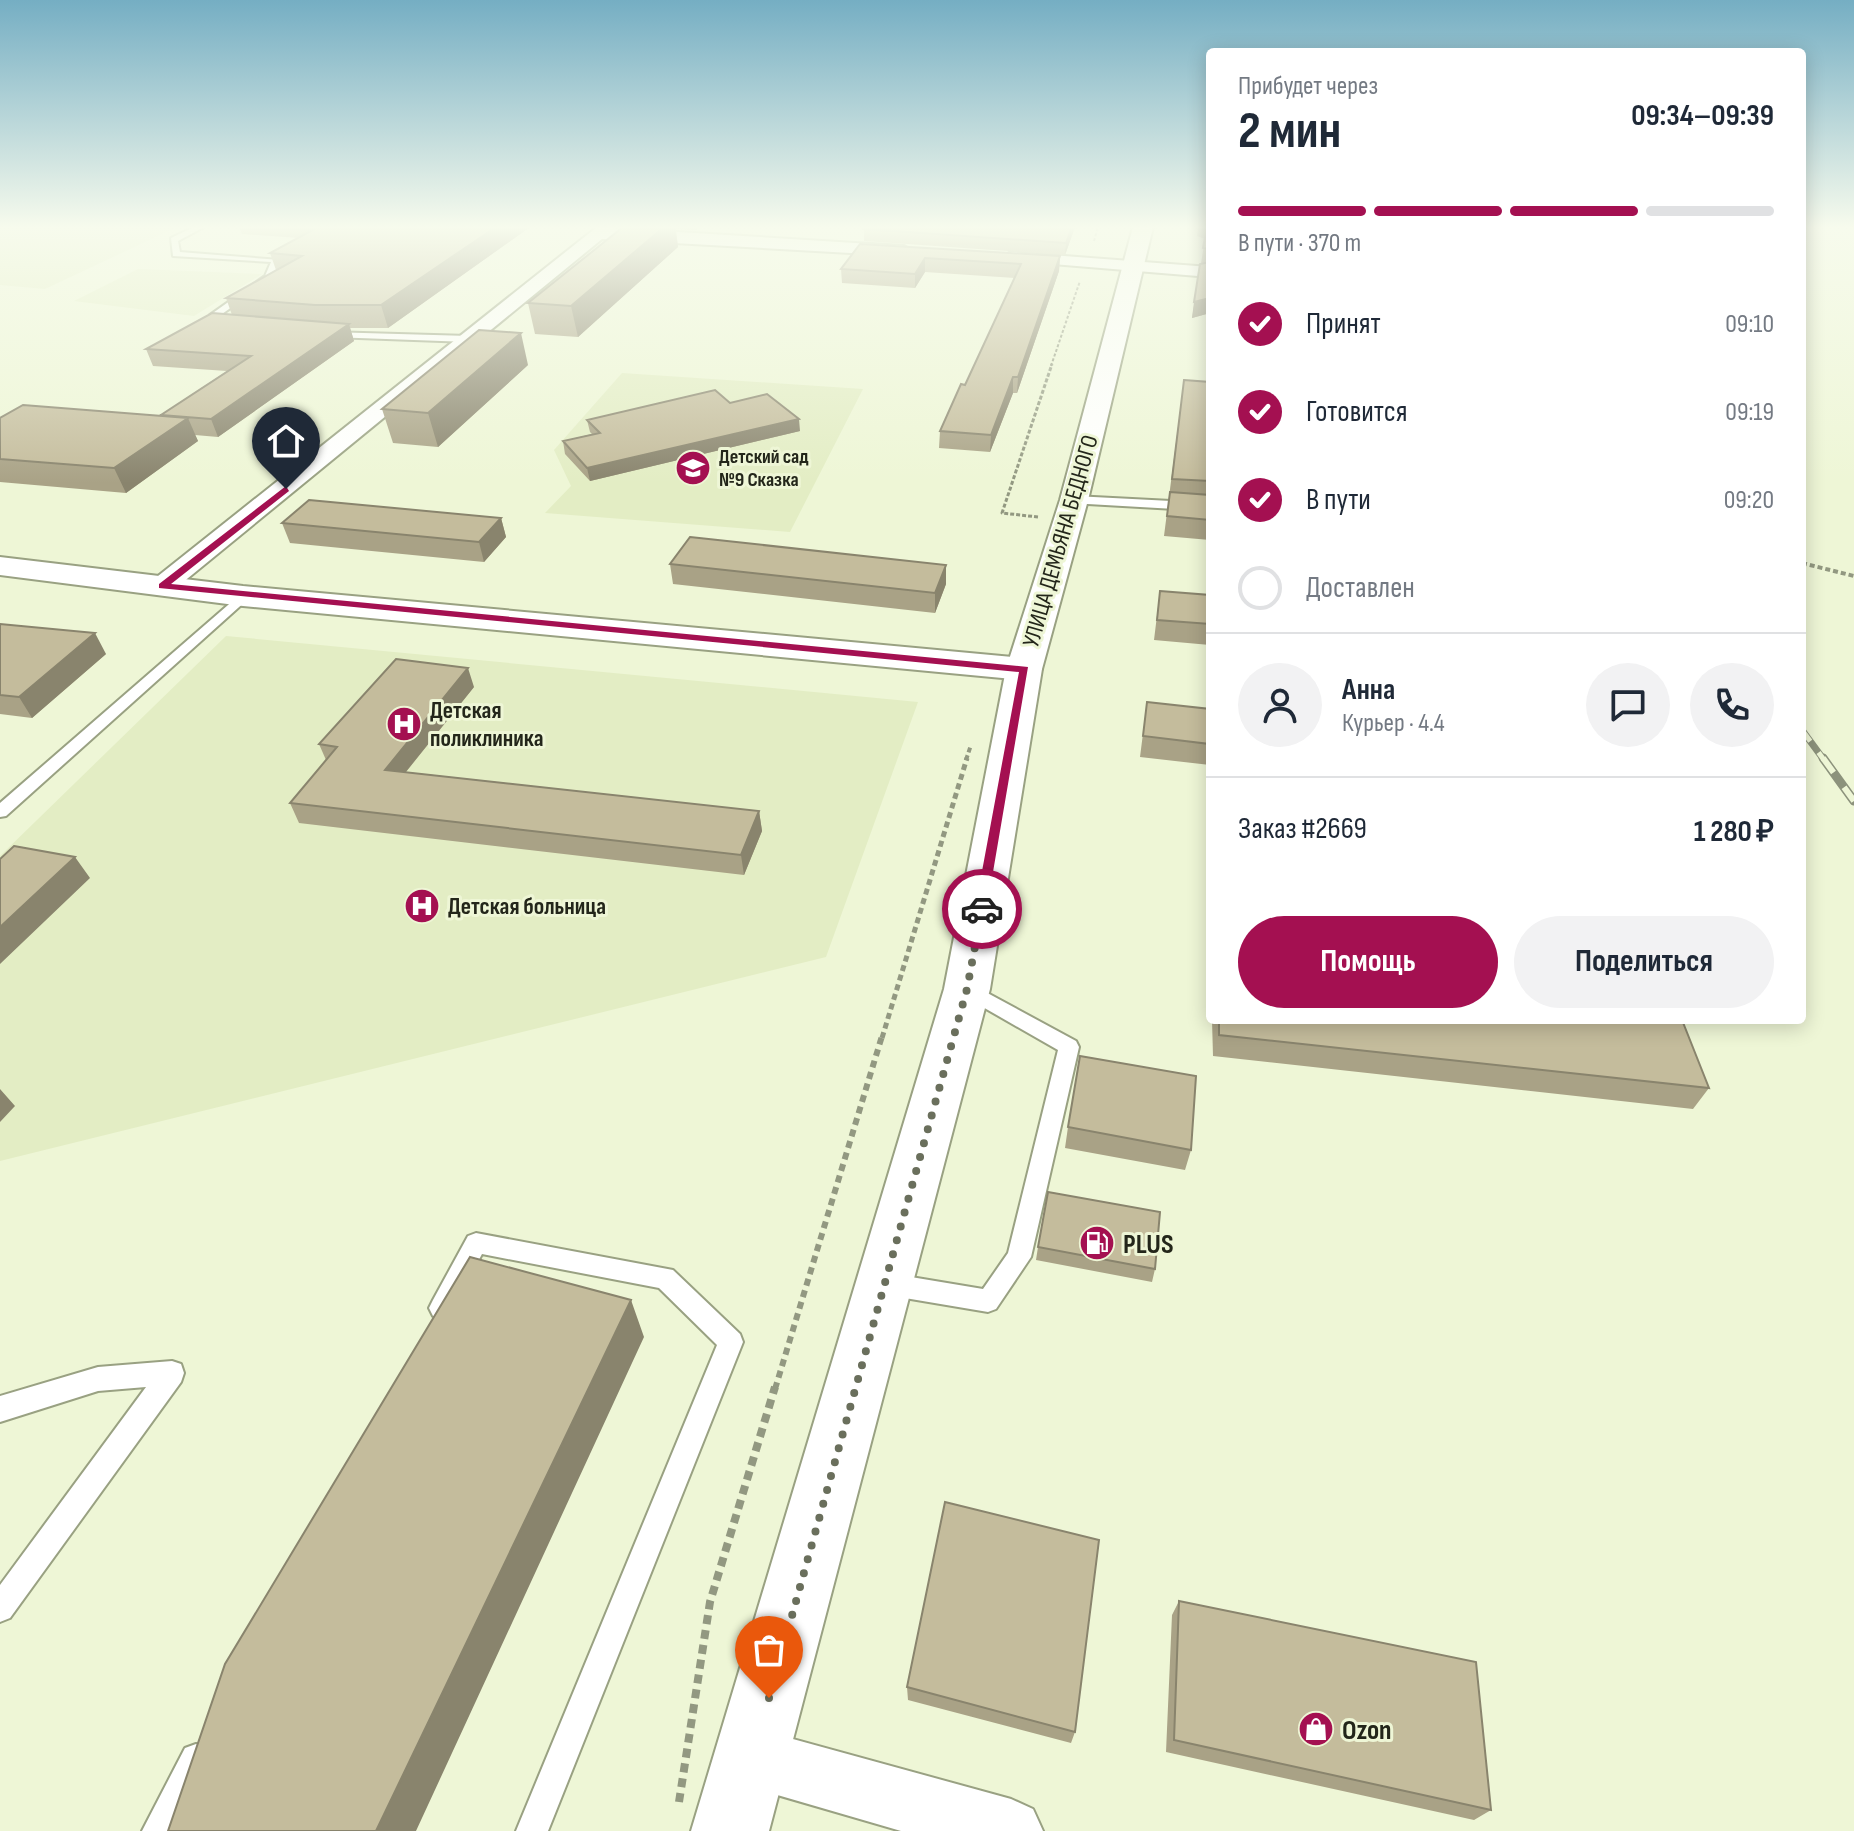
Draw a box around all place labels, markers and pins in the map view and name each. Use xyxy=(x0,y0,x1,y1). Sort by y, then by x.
pin xyxy=(252,407,320,489)
place label: Детский сад №9 Сказка xyxy=(719,445,809,492)
school or university icon: Детский сад №9 Сказка xyxy=(674,449,712,487)
place label: Детская поликлиника xyxy=(430,696,544,753)
hospital icon: Детская поликлиника xyxy=(385,705,423,743)
hospital icon: Детская больница xyxy=(403,887,441,925)
place label: Детская больница xyxy=(448,892,606,921)
fuel station icon: PLUS xyxy=(1078,1224,1116,1262)
place label: PLUS xyxy=(1123,1228,1174,1261)
pin xyxy=(735,1616,803,1698)
shop icon: Ozon xyxy=(1297,1710,1335,1748)
place label: Ozon xyxy=(1342,1714,1392,1747)

